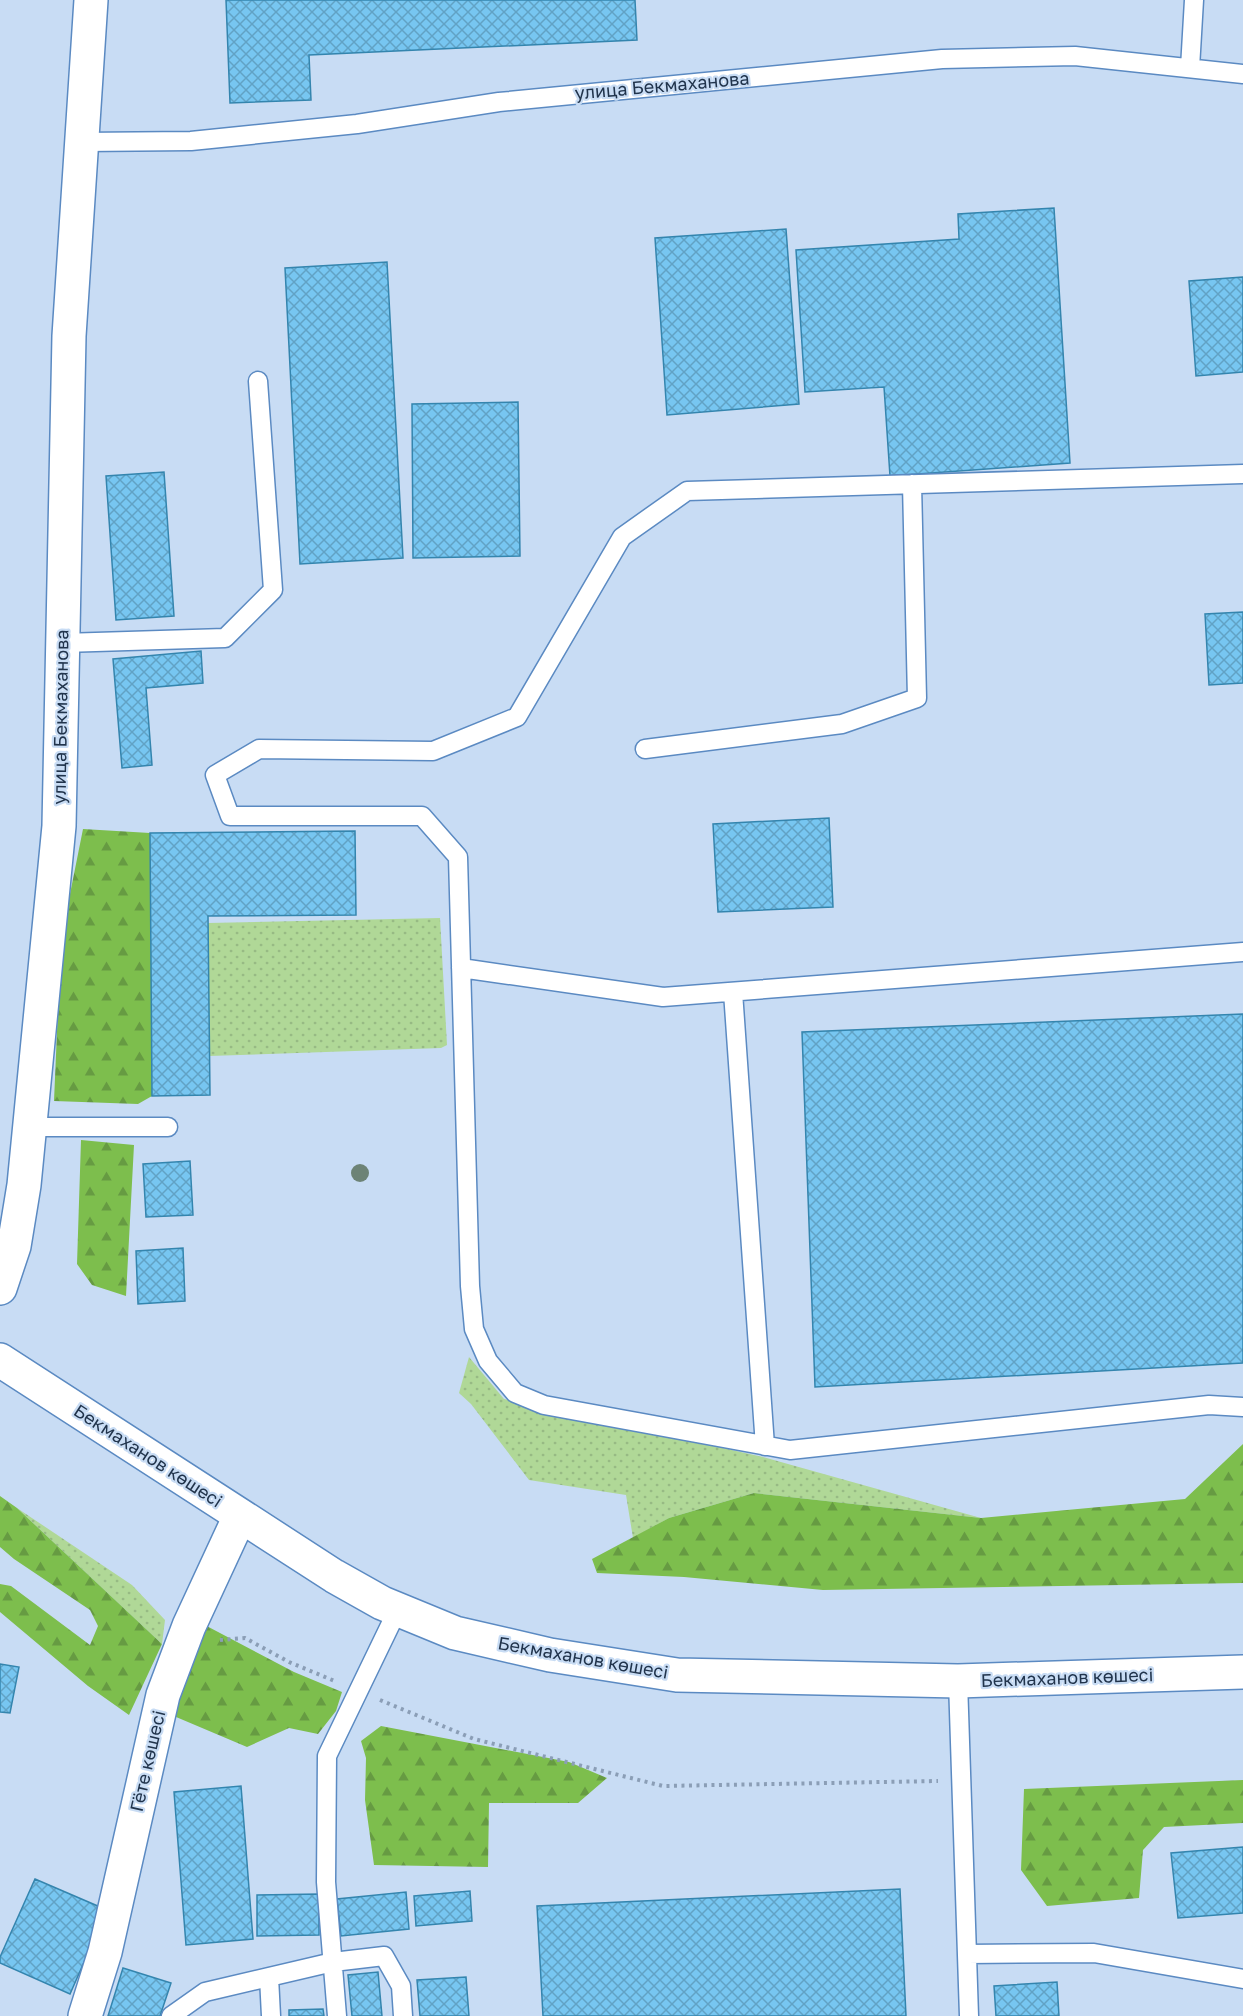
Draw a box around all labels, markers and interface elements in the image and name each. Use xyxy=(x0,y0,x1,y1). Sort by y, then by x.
street label: улица Бекмаханова xyxy=(574,66,750,104)
street label: улица Бекмаханова xyxy=(47,629,73,805)
street label: Бекмаханов көшесі xyxy=(70,1399,227,1511)
street label: Бекмаханов көшесі xyxy=(496,1631,670,1683)
street label: Бекмаханов көшесі xyxy=(980,1663,1154,1691)
street label: Гёте көшесі xyxy=(125,1708,169,1814)

